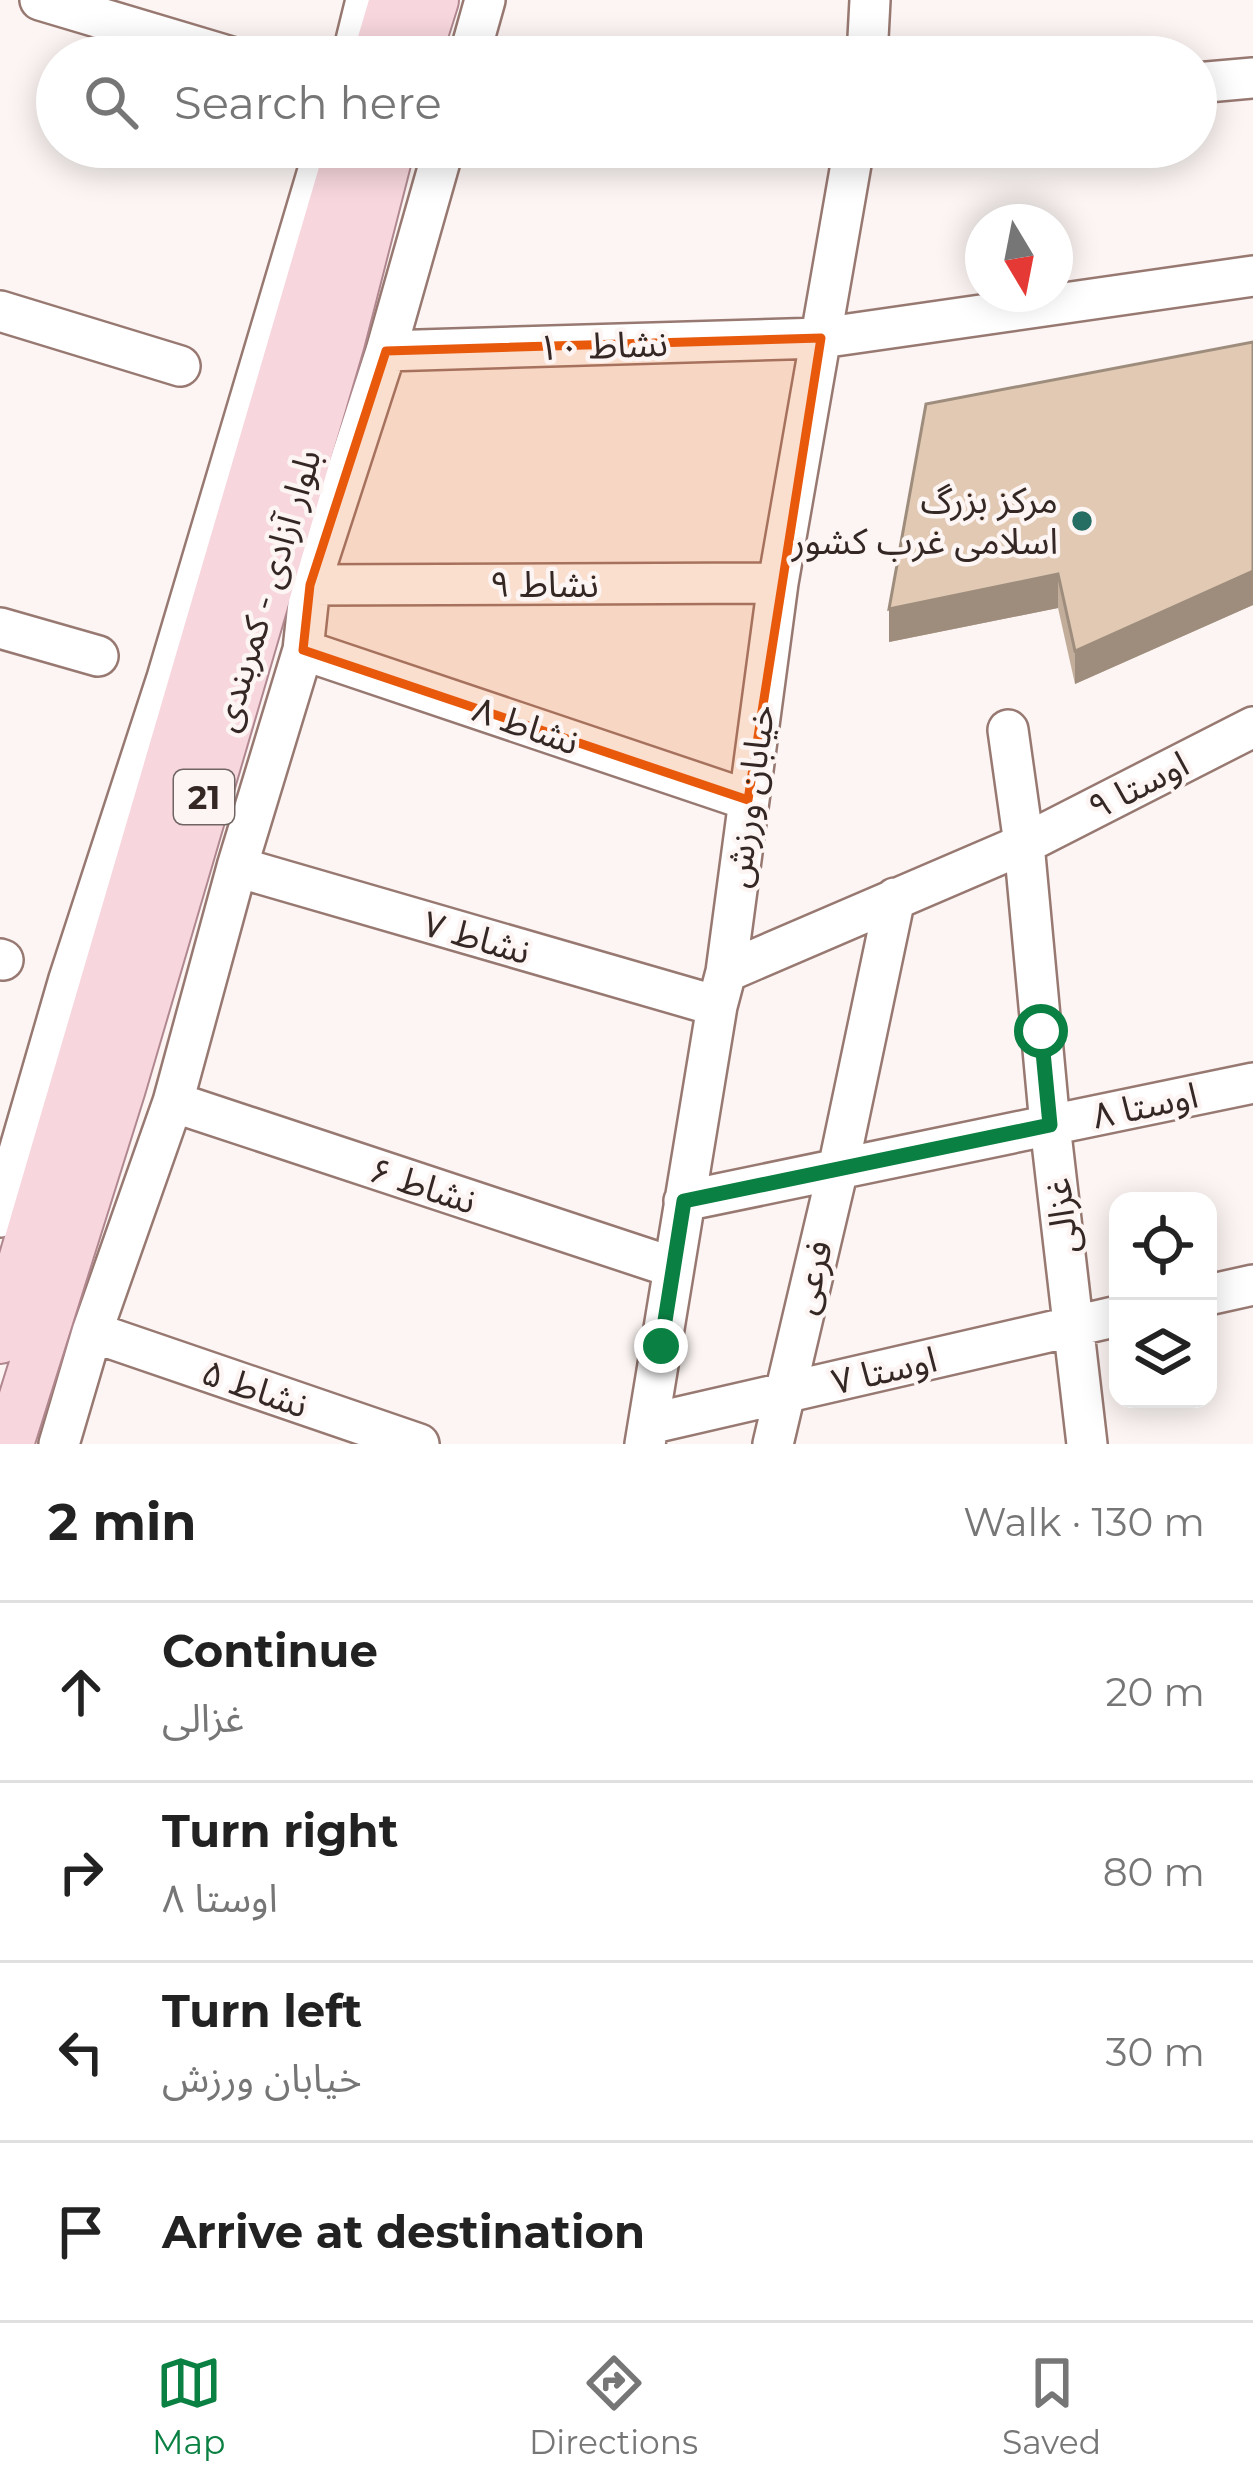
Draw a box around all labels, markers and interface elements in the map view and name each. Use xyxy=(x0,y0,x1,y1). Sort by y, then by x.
search box xyxy=(36,36,1217,168)
icon: search xyxy=(78,69,144,135)
text: Search here xyxy=(174,75,442,130)
north arrow xyxy=(965,204,1073,312)
street label: نشاط ۱۰ xyxy=(537,321,669,369)
street label: بلوار آزادی - کمربندی xyxy=(202,444,330,736)
place label: مرکز بزرگ اسلامی غرب کشور xyxy=(791,478,1058,563)
marker: مرکز بزرگ اسلامی غرب کشور xyxy=(1069,508,1095,534)
street label: نشاط ۹ xyxy=(489,562,599,606)
street label: نشاط ۸ xyxy=(467,686,585,764)
street label: خیابان ورزش xyxy=(714,702,784,890)
street label: اوستا ۹ xyxy=(1080,741,1196,829)
road number: 21 xyxy=(174,770,234,824)
street label: نشاط ۷ xyxy=(418,901,536,973)
route start xyxy=(1014,1004,1068,1058)
street label: اوستا ۸ xyxy=(1088,1072,1202,1138)
street label: نشاط ۶ xyxy=(364,1147,482,1223)
street label: غزالی xyxy=(1035,1176,1087,1256)
map controls xyxy=(1109,1192,1217,1408)
button: locate xyxy=(1109,1192,1217,1300)
street label: فرعی xyxy=(781,1236,841,1318)
button: layers xyxy=(1109,1300,1217,1408)
route end xyxy=(634,1319,688,1373)
street label: اوستا ۷ xyxy=(827,1337,941,1403)
street label: نشاط ۵ xyxy=(196,1349,314,1427)
text: 2 min xyxy=(48,1491,197,1553)
text: Walk · 130 m xyxy=(963,1498,1205,1546)
text: Continue xyxy=(162,1623,378,1678)
icon: ahead xyxy=(48,1659,114,1725)
text: 20 m xyxy=(1106,1668,1205,1716)
text: غزالی xyxy=(162,1694,244,1742)
text: Turn right xyxy=(162,1803,398,1858)
icon: right xyxy=(48,1839,114,1905)
text: 80 m xyxy=(1103,1848,1205,1896)
text: اوستا ۸ xyxy=(162,1874,278,1922)
text: Turn left xyxy=(162,1983,362,2038)
icon: left xyxy=(48,2019,114,2085)
text: 30 m xyxy=(1106,2028,1205,2076)
text: خیابان ورزش xyxy=(162,2054,362,2102)
icon: arrive xyxy=(48,2199,114,2265)
text: Arrive at destination xyxy=(162,2204,645,2259)
tab: Map xyxy=(152,2350,225,2462)
tab: Directions xyxy=(529,2350,698,2462)
tab: Saved xyxy=(1002,2350,1101,2462)

